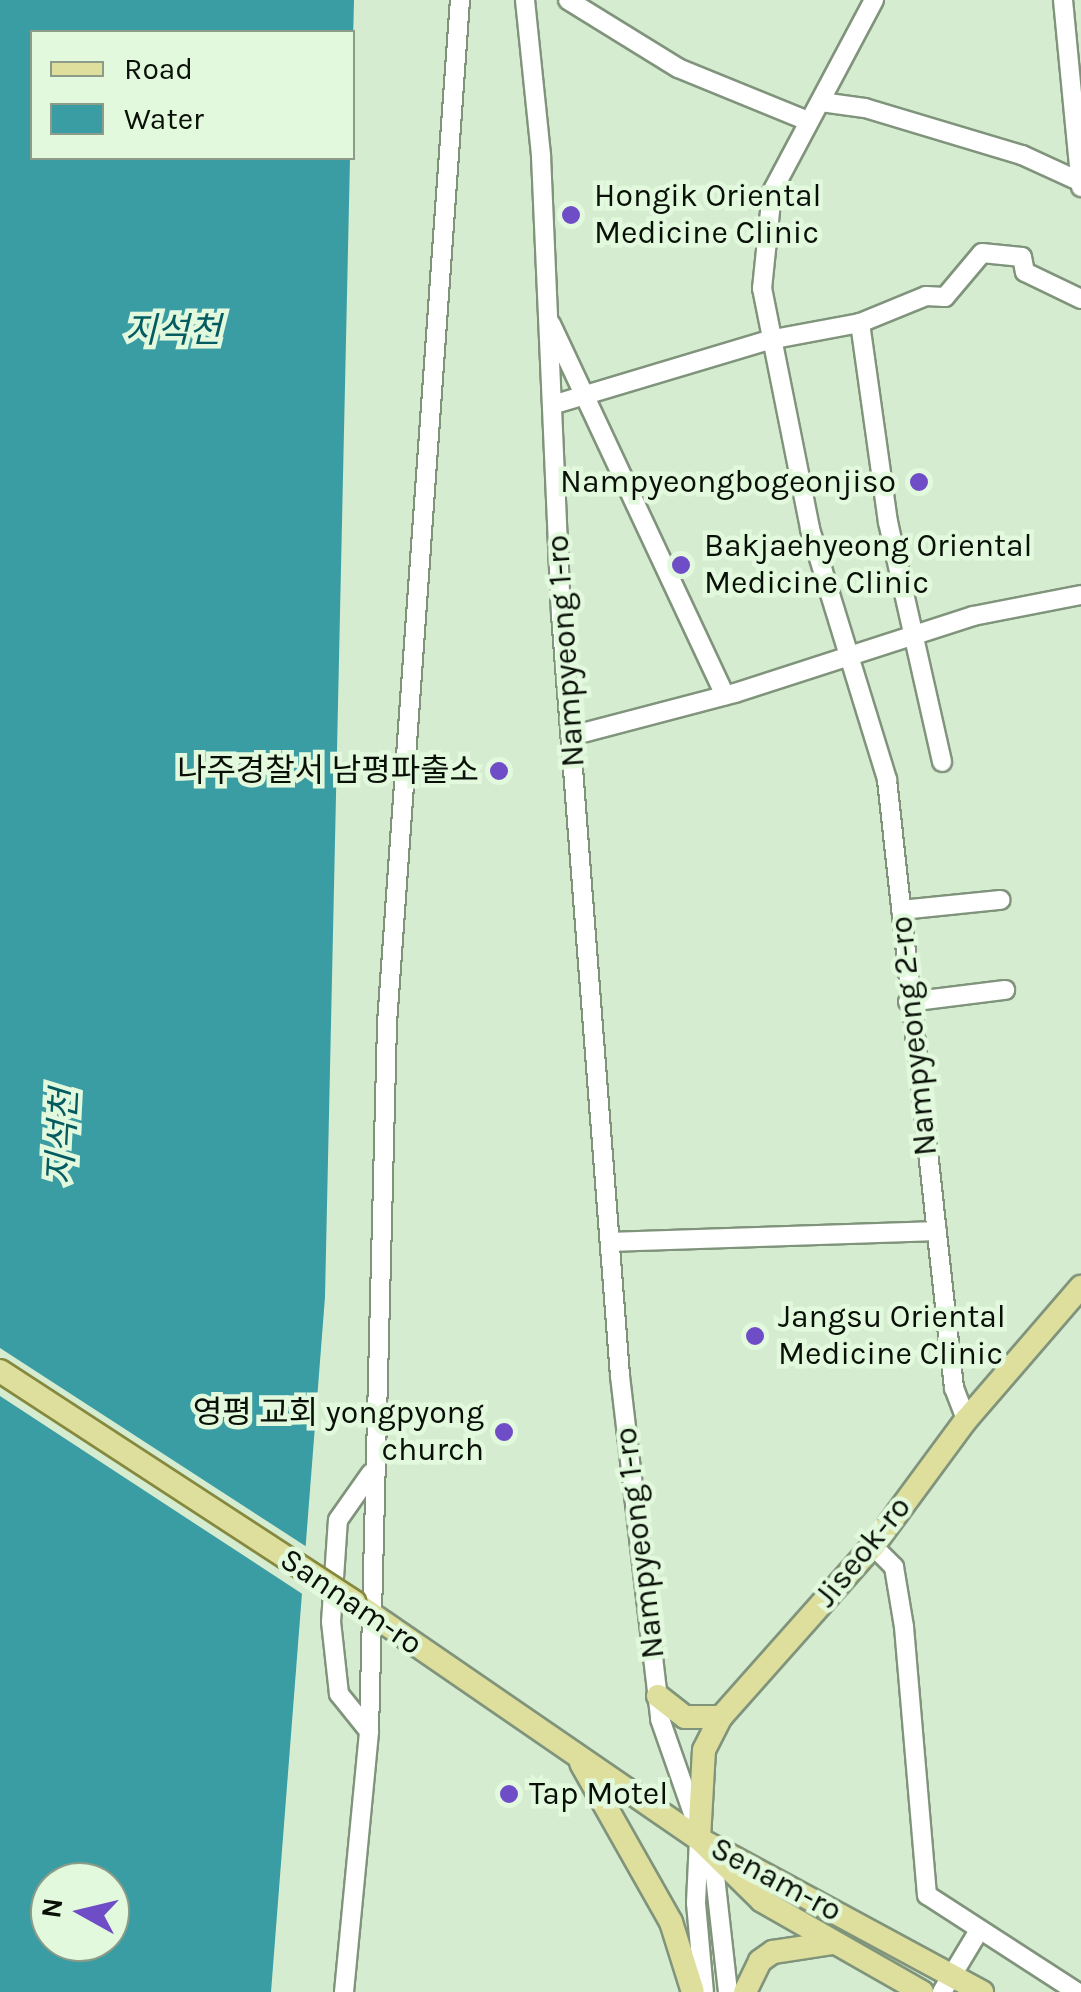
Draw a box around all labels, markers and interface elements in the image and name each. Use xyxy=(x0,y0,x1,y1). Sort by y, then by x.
legend xyxy=(30,30,355,160)
text: Road xyxy=(124,51,193,87)
text: Water xyxy=(124,101,204,137)
place label: Hongik Oriental Medicine Clinic xyxy=(594,178,822,253)
marker: Hongik Oriental Medicine Clinic xyxy=(558,202,584,228)
water label: 지석천 xyxy=(125,310,221,352)
place label: Nampyeongbogeonjiso xyxy=(560,463,896,501)
marker: Nampyeongbogeonjiso xyxy=(906,469,932,495)
place label: Bakjaehyeong Oriental Medicine Clinic xyxy=(704,528,1033,603)
street label: Nampyeong 1-ro xyxy=(539,534,593,768)
marker: Bakjaehyeong Oriental Medicine Clinic xyxy=(668,552,694,578)
place label: 나주경찰서 남평파출소 xyxy=(177,752,479,790)
marker: 나주경찰서 남평파출소 xyxy=(488,760,510,782)
street label: Nampyeong 2-ro xyxy=(882,914,946,1158)
water label: 지석천 xyxy=(40,1088,86,1186)
place label: Jangsu Oriental Medicine Clinic xyxy=(778,1299,1006,1374)
marker: Jangsu Oriental Medicine Clinic xyxy=(742,1323,768,1349)
place label: 영평 교회 yongpyong church xyxy=(193,1395,484,1470)
marker: 영평 교회 yongpyong church xyxy=(493,1421,515,1443)
street label: Nampyeong 1-ro xyxy=(607,1425,673,1661)
street label: Jiseok-ro xyxy=(807,1489,919,1615)
street label: Sannam-ro xyxy=(273,1540,429,1664)
place label: Tap Motel xyxy=(529,1775,668,1813)
marker: Tap Motel xyxy=(498,1783,520,1805)
street label: Senam-ro xyxy=(704,1830,848,1930)
north arrow xyxy=(30,1862,130,1962)
text: N xyxy=(34,1896,70,1920)

